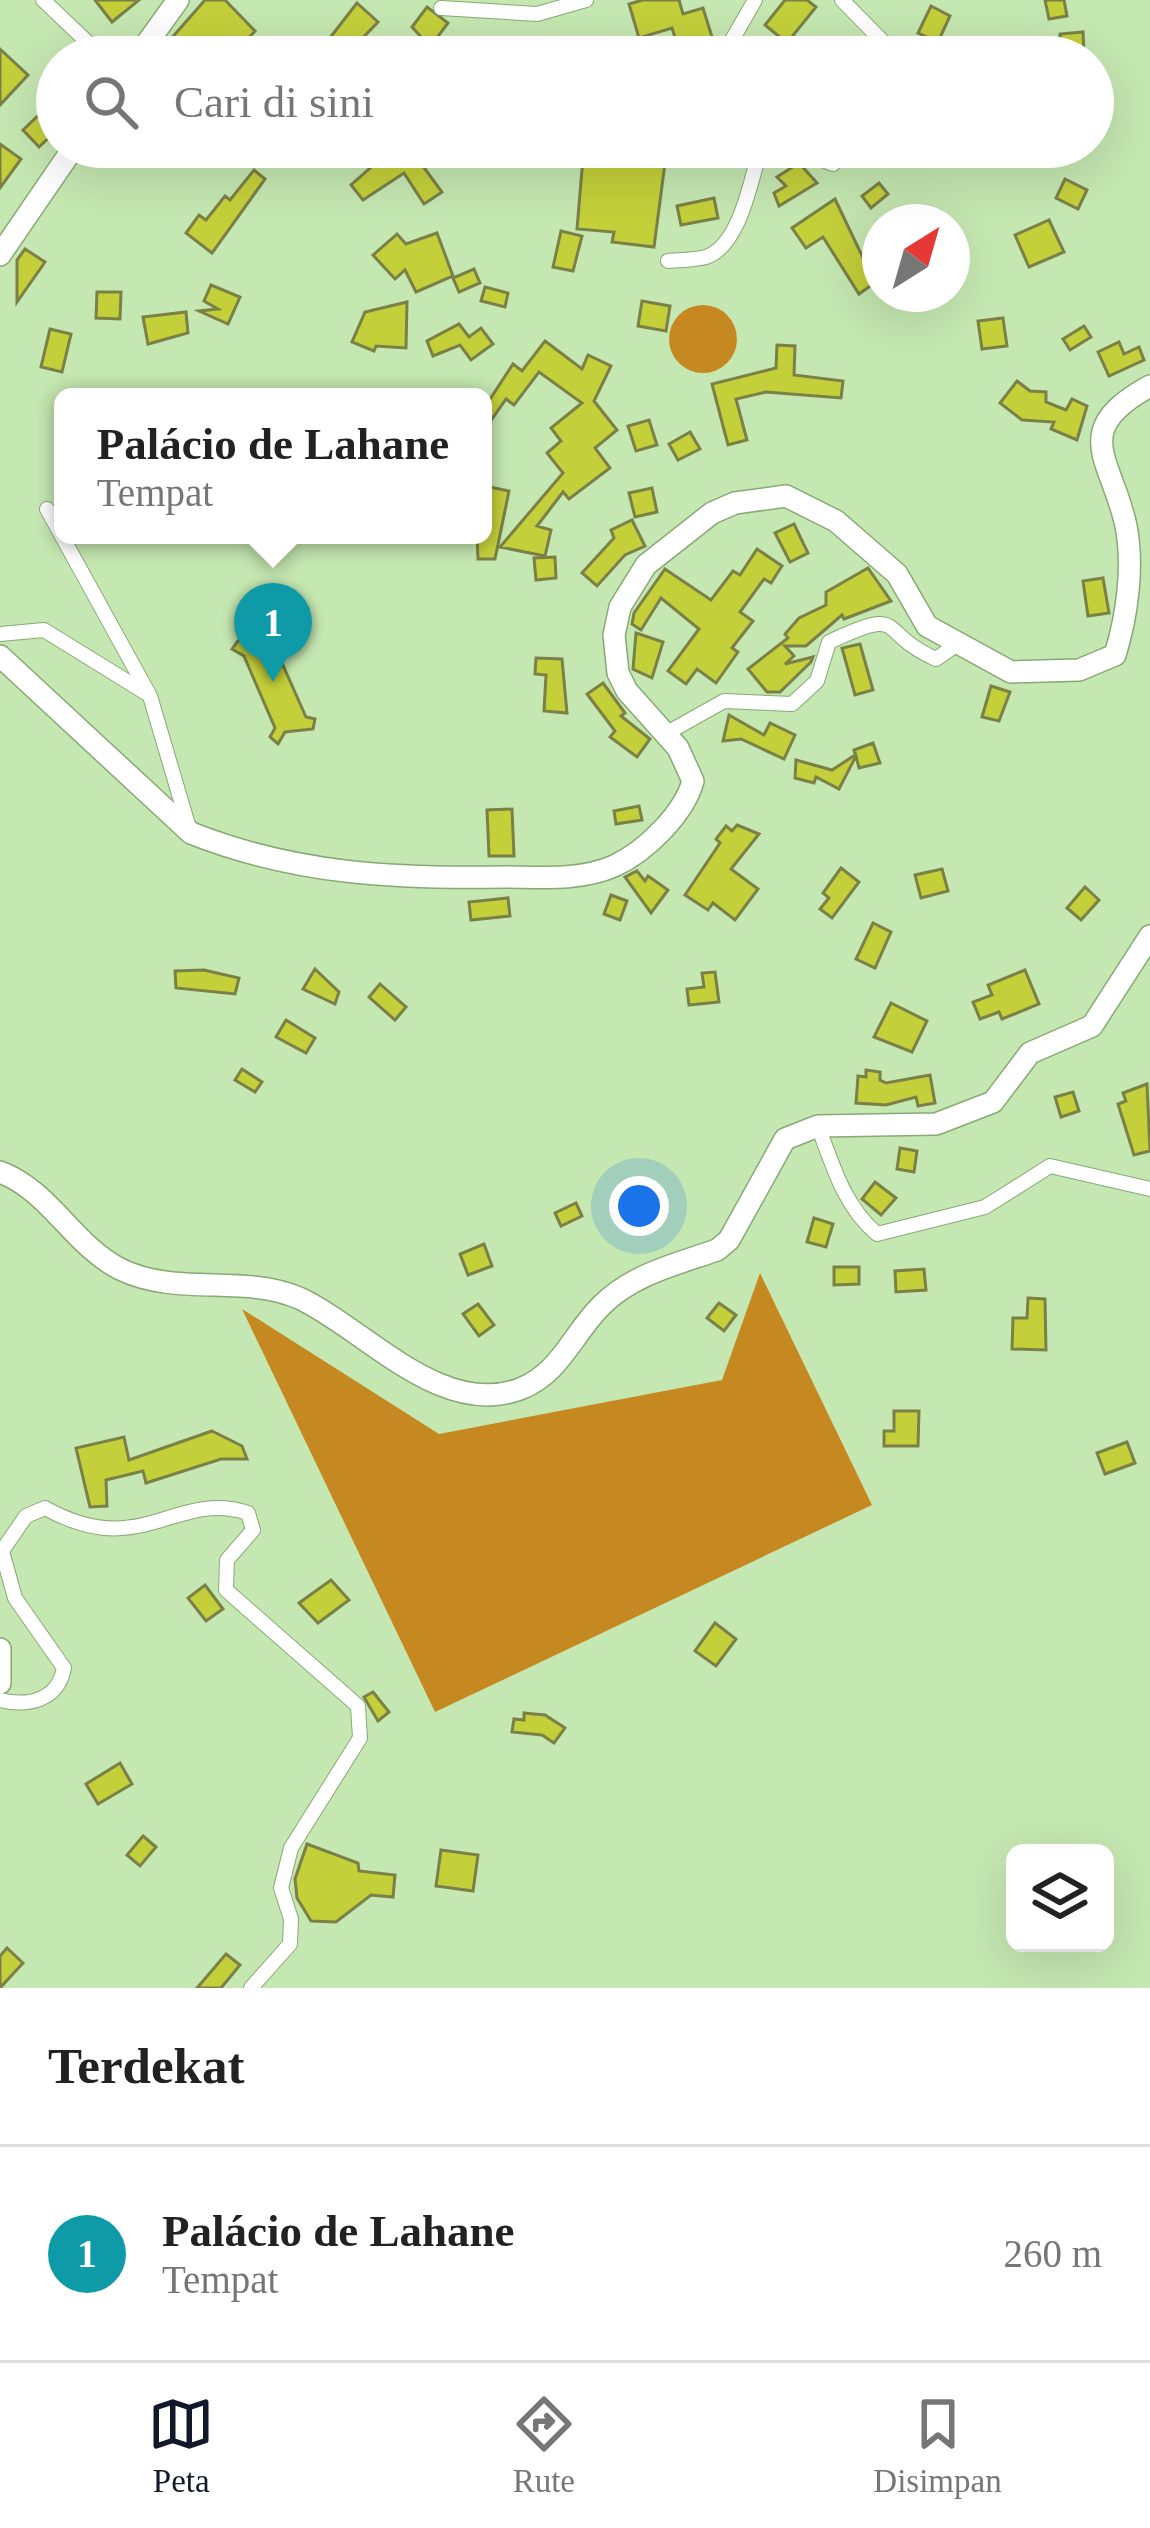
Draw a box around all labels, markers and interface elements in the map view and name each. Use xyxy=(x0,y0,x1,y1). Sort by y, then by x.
search box xyxy=(36,36,1114,168)
icon: search xyxy=(78,69,144,135)
text: Cari di sini xyxy=(174,77,374,127)
north arrow xyxy=(862,204,970,312)
popup xyxy=(54,388,492,544)
text: Palácio de Lahane xyxy=(97,419,449,469)
text: Tempat xyxy=(97,471,213,514)
pin: 1 xyxy=(234,583,312,682)
your location xyxy=(609,1176,669,1236)
map controls xyxy=(1006,1844,1114,1952)
button: layers xyxy=(1006,1844,1114,1952)
text: Terdekat xyxy=(48,2038,244,2094)
text: Palácio de Lahane xyxy=(162,2206,515,2256)
text: 1 xyxy=(77,2232,97,2275)
text: 260 m xyxy=(1003,2232,1102,2275)
text: Tempat xyxy=(162,2258,278,2301)
tab: Peta xyxy=(148,2391,214,2500)
tab: Rute xyxy=(511,2391,577,2500)
tab: Disimpan xyxy=(873,2391,1002,2500)

